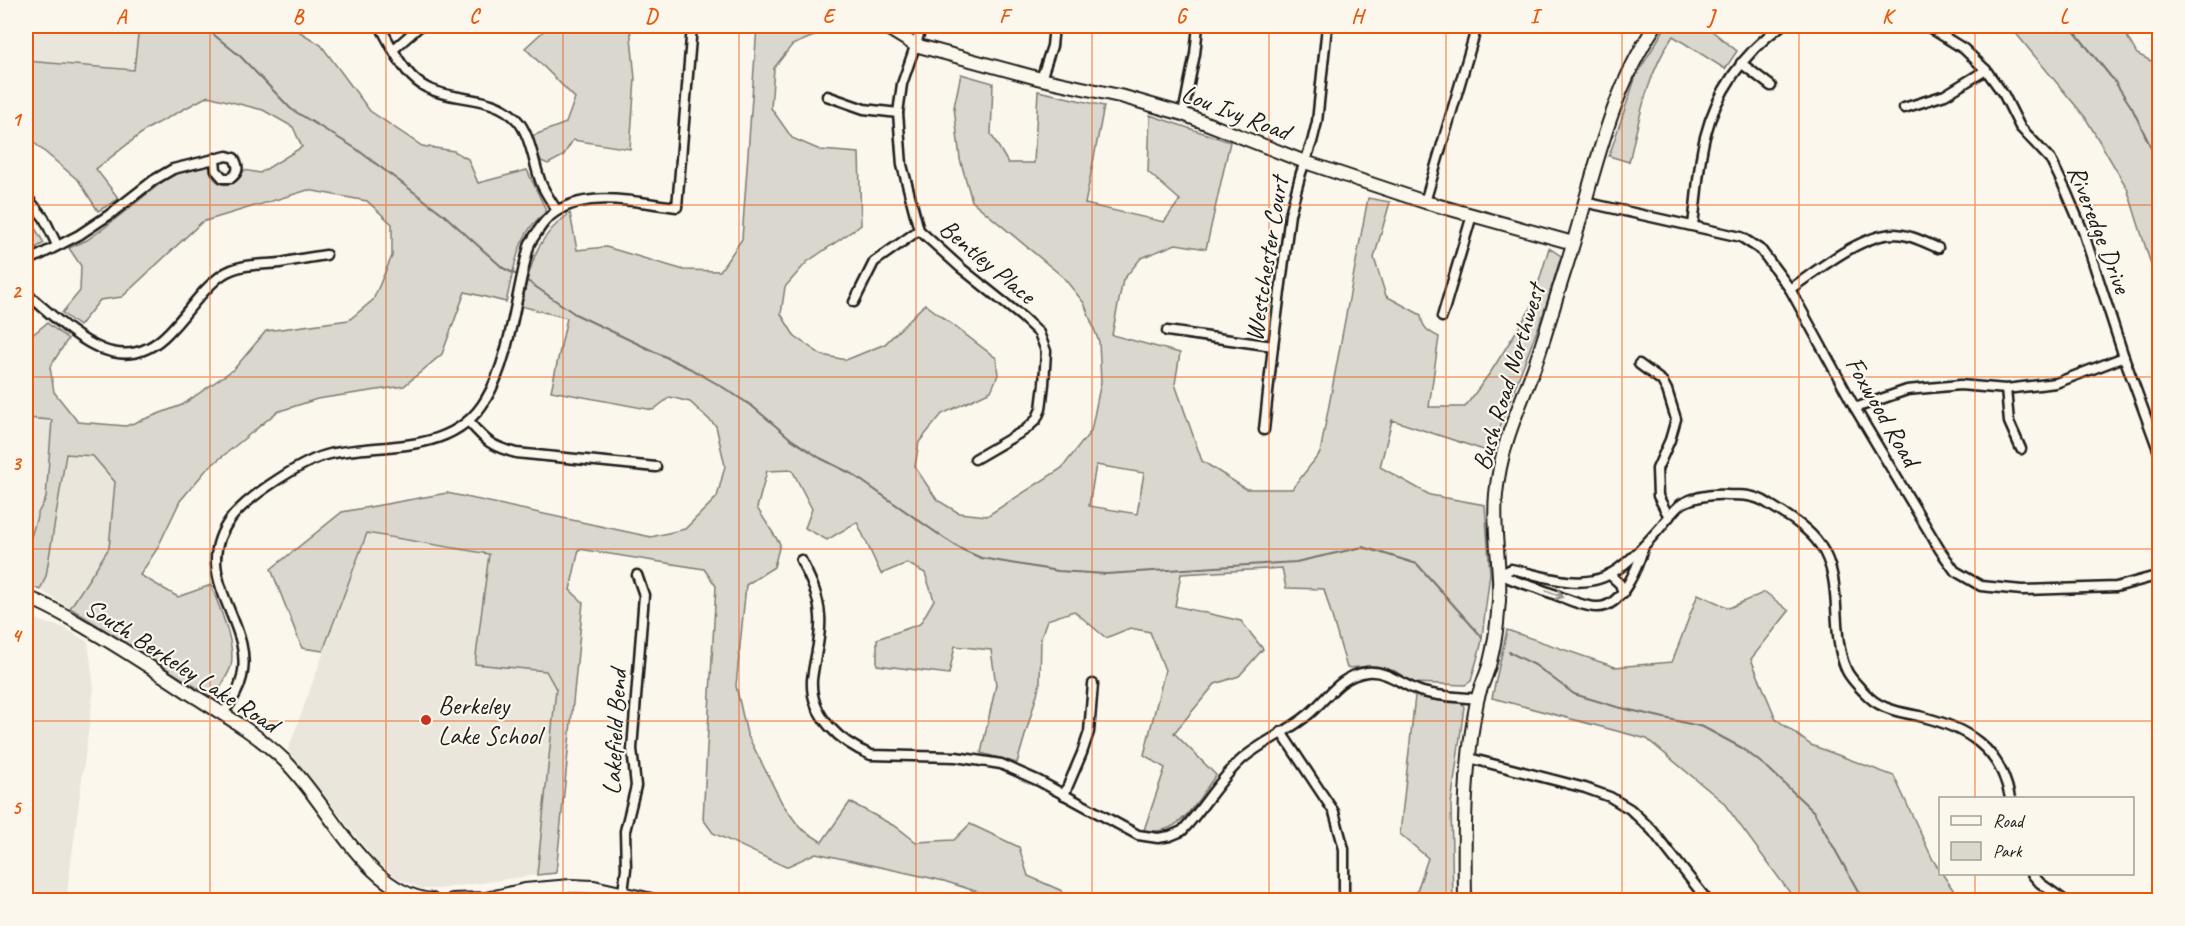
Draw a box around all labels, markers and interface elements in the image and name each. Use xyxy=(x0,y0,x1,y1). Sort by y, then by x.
text: A xyxy=(116,4,128,29)
text: B xyxy=(293,4,305,29)
text: C xyxy=(469,4,481,29)
text: D xyxy=(645,4,659,29)
text: E xyxy=(823,4,837,29)
text: F xyxy=(999,4,1013,29)
text: G xyxy=(1176,4,1189,29)
text: H xyxy=(1351,4,1366,29)
text: I xyxy=(1530,4,1543,29)
text: J xyxy=(1706,4,1718,29)
text: K xyxy=(1882,4,1896,29)
text: L xyxy=(2060,4,2070,29)
street label: Lou Ivy Road xyxy=(1177,77,1298,150)
text: 1 xyxy=(12,107,23,132)
street label: Riveredge Drive xyxy=(2060,161,2140,299)
street label: Westchester Court xyxy=(1237,171,1296,344)
street label: Bentley Place xyxy=(933,212,1044,313)
street label: Bush Road Northwest xyxy=(1465,277,1553,474)
text: 2 xyxy=(12,279,23,304)
street label: Foxwood Road xyxy=(1838,351,1929,475)
text: 3 xyxy=(12,451,23,476)
one-way arrow xyxy=(1545,589,1564,600)
street label: South Berkeley Lake Road xyxy=(79,590,288,742)
text: 4 xyxy=(12,623,24,648)
street label: Lakefield Bend xyxy=(595,665,634,796)
place label: Berkeley Lake School xyxy=(438,689,546,752)
marker: Berkeley Lake School xyxy=(419,713,433,727)
text: 5 xyxy=(12,795,23,820)
legend xyxy=(1939,797,2134,875)
text: Road xyxy=(1993,810,2026,832)
text: Park xyxy=(1993,840,2023,862)

